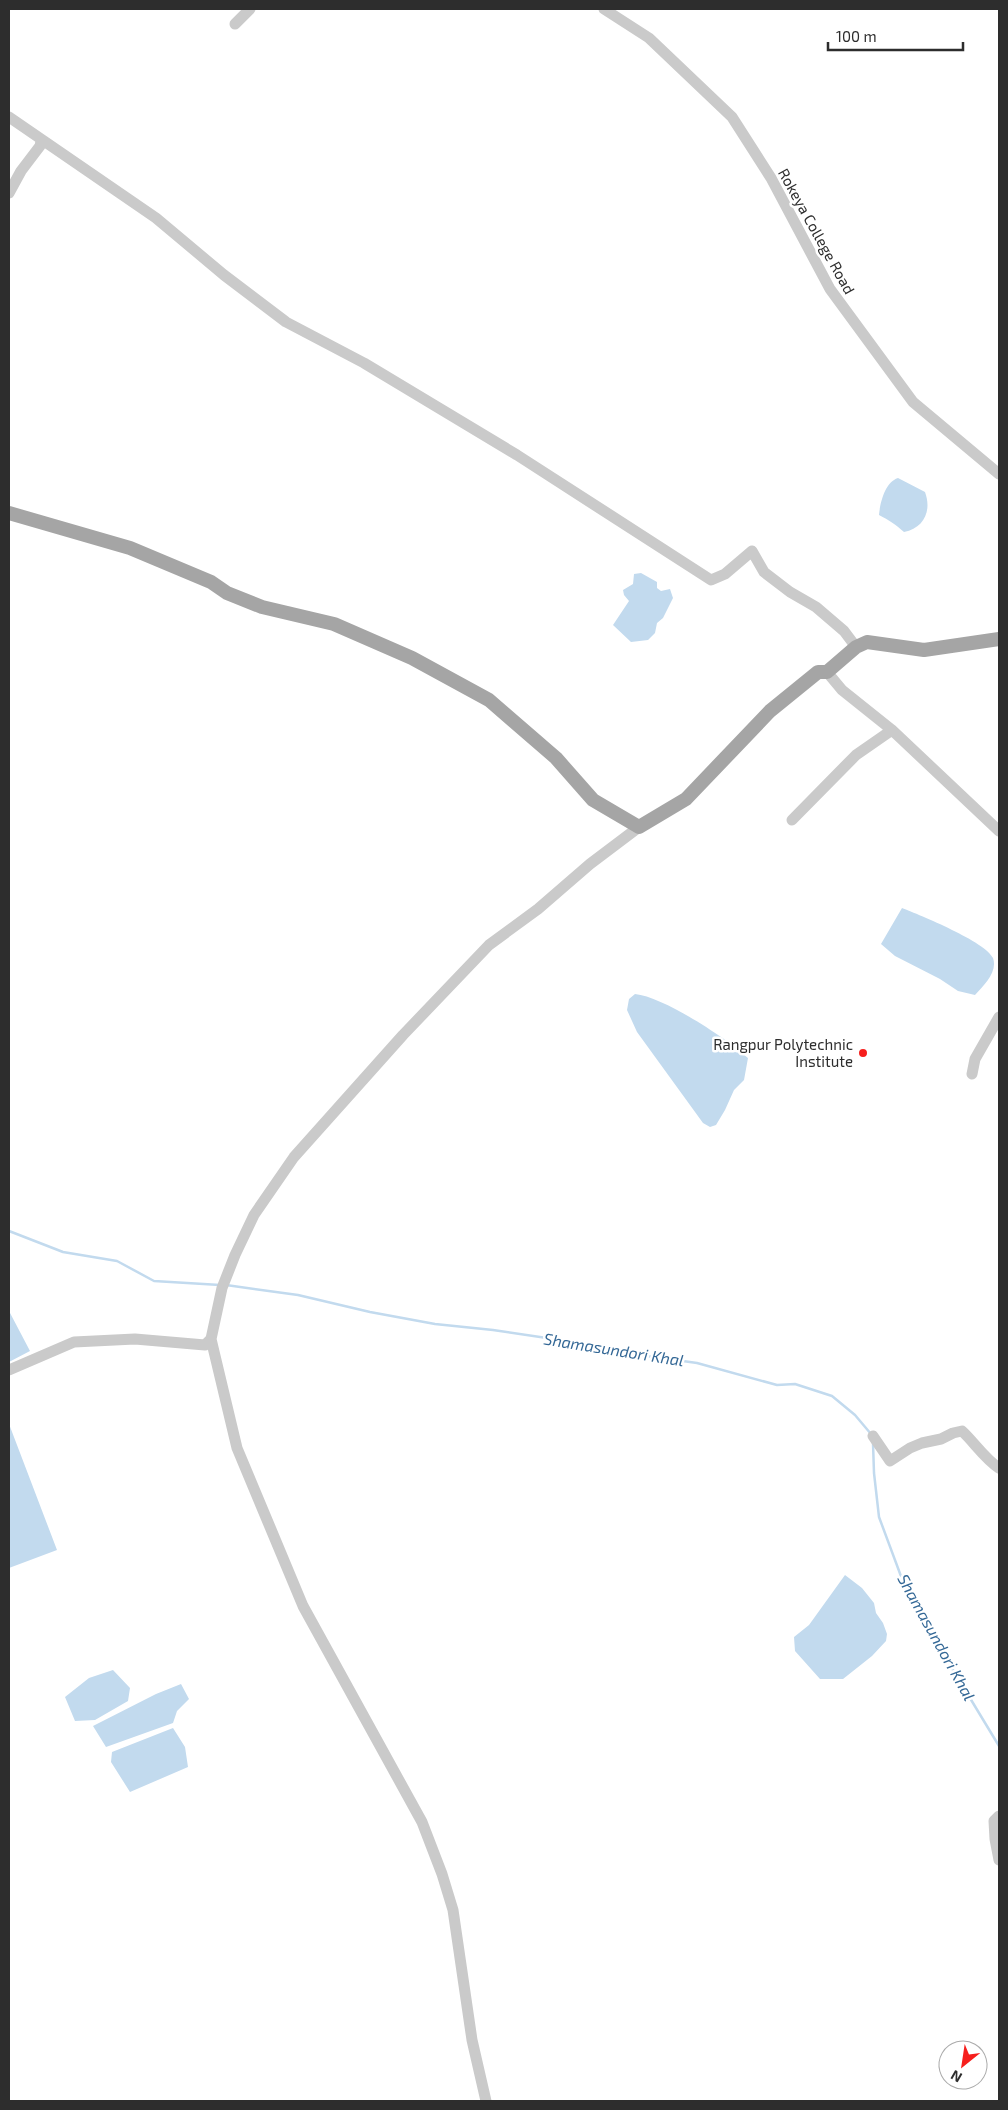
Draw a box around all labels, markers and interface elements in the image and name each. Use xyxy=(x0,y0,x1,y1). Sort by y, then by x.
scale bar xyxy=(828,20,963,52)
text: 100 m xyxy=(836,27,877,45)
street label: Rokeya College Road xyxy=(775,165,859,297)
place label: Rangpur Polytechnic Institute xyxy=(713,1035,853,1070)
marker: Rangpur Polytechnic Institute xyxy=(857,1047,869,1059)
water label: Shamasundori Khal xyxy=(543,1329,685,1369)
water label: Shamasundori Khal xyxy=(894,1570,980,1704)
north arrow xyxy=(938,2040,988,2090)
text: N xyxy=(948,2067,965,2087)

